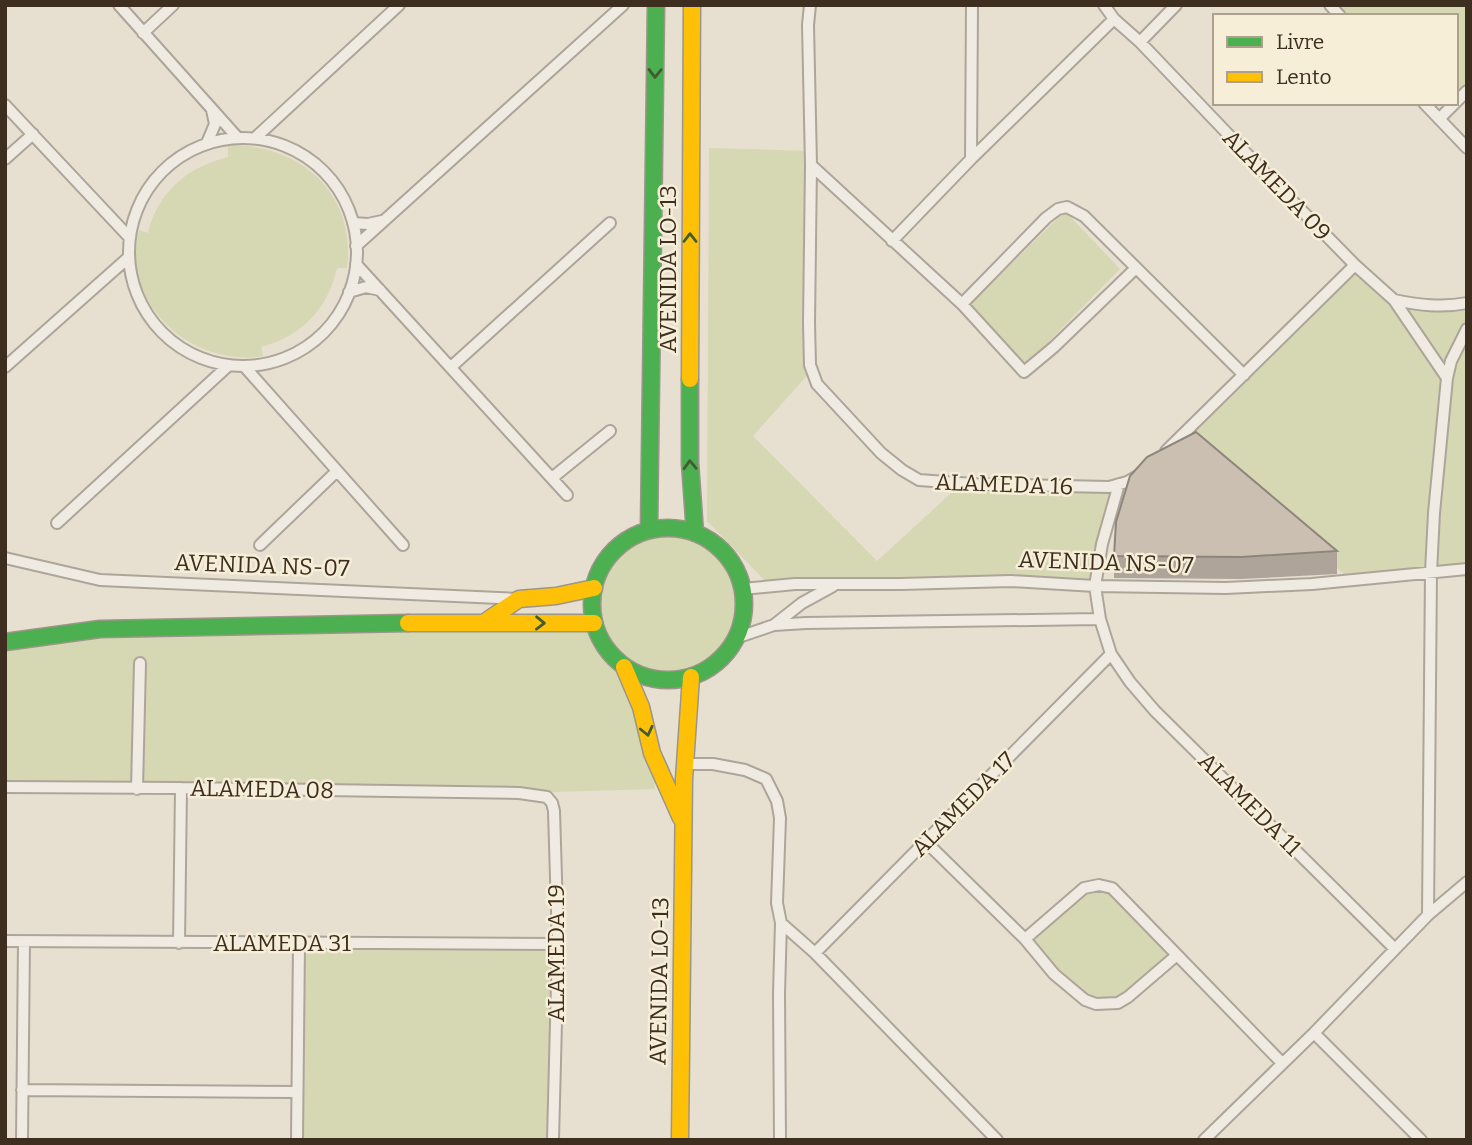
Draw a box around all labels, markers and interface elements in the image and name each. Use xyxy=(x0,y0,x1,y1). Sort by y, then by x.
legend xyxy=(1213,14,1458,105)
text: Livre xyxy=(1276,29,1324,55)
text: Lento xyxy=(1276,64,1332,90)
one-way arrow xyxy=(647,69,663,79)
street label: ALAMEDA 09 xyxy=(1217,124,1337,246)
street label: AVENIDA LO-13 xyxy=(654,185,682,353)
one-way arrow xyxy=(682,232,698,242)
one-way arrow xyxy=(683,459,698,470)
street label: ALAMEDA 16 xyxy=(935,468,1073,500)
street label: AVENIDA NS-07 xyxy=(1018,545,1195,579)
street label: AVENIDA NS-07 xyxy=(174,548,351,582)
one-way arrow xyxy=(535,615,546,630)
one-way arrow xyxy=(638,725,653,737)
street label: ALAMEDA 17 xyxy=(905,746,1021,862)
street label: ALAMEDA 11 xyxy=(1193,747,1308,862)
street label: ALAMEDA 08 xyxy=(190,774,334,804)
street label: ALAMEDA 19 xyxy=(542,884,570,1022)
street label: AVENIDA LO-13 xyxy=(644,897,674,1065)
street label: ALAMEDA 31 xyxy=(213,929,351,957)

